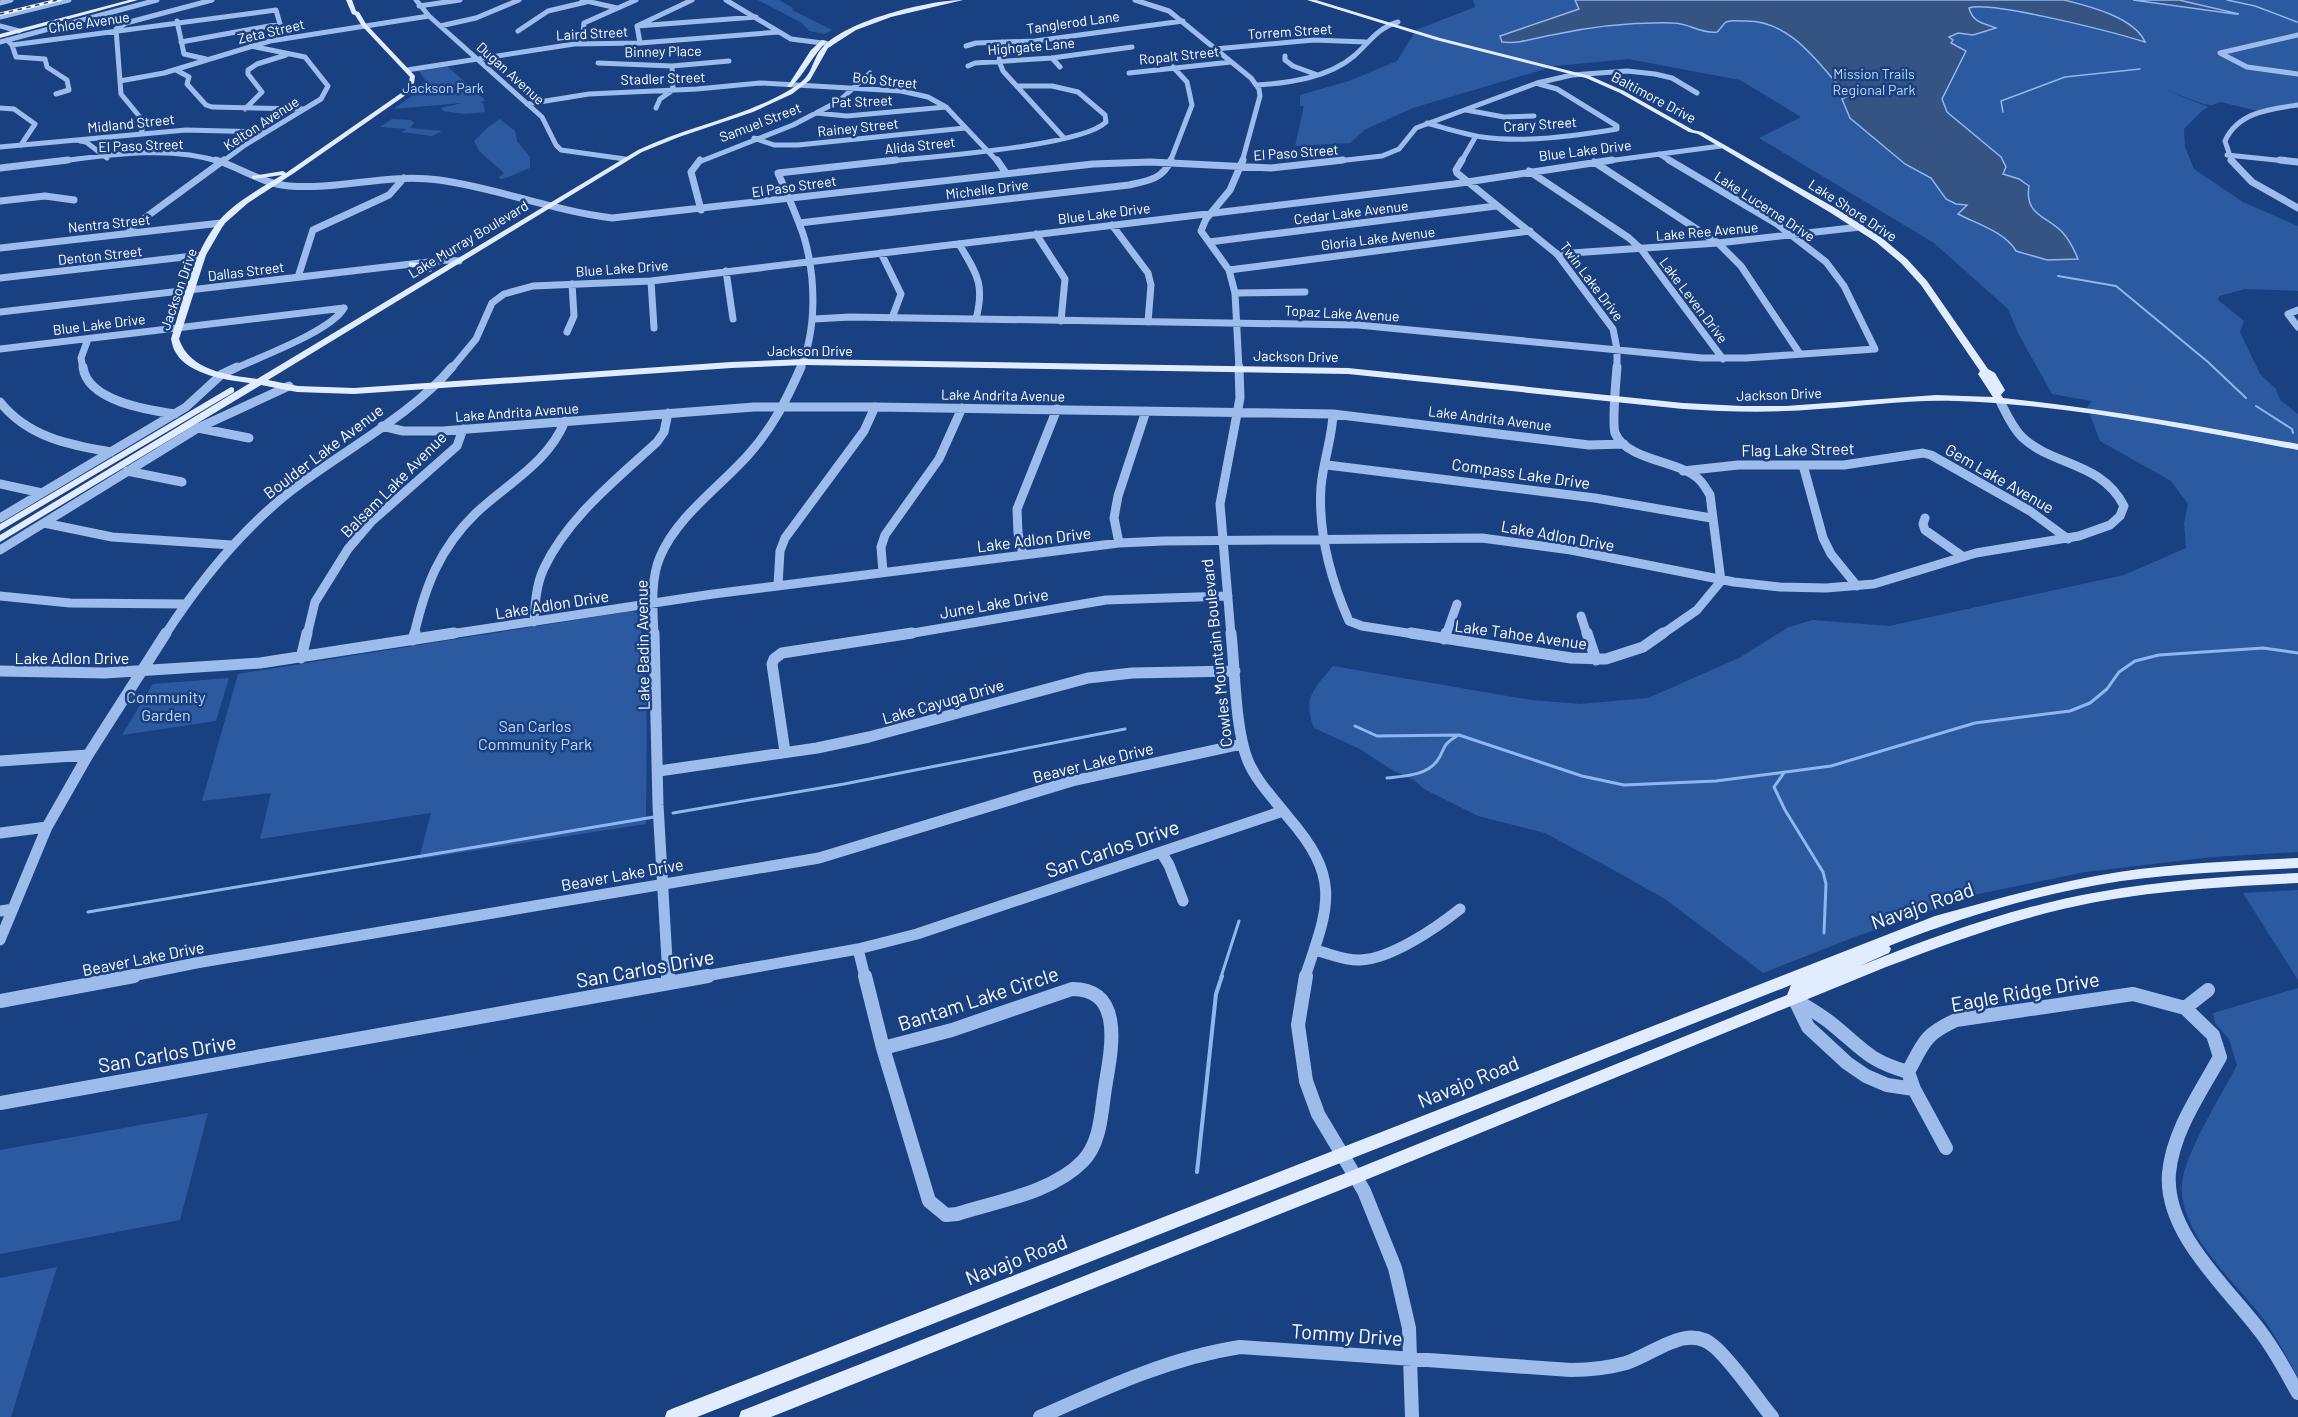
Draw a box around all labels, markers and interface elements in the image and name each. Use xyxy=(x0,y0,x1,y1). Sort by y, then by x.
street label: Tanglerod Lane xyxy=(1025,7,1121,37)
street label: Chloe Avenue xyxy=(47,8,131,36)
street label: Zeta Street xyxy=(236,15,306,47)
street label: Torrem Street xyxy=(1247,20,1333,42)
street label: Laird Street xyxy=(555,23,629,43)
street label: Highgate Lane xyxy=(987,34,1075,58)
street label: Dugan Avenue xyxy=(474,38,548,108)
street label: Binney Place xyxy=(624,42,702,60)
street label: Ropalt Street xyxy=(1138,42,1220,68)
park label: Mission Trails Regional Park xyxy=(1833,65,1915,98)
street label: Stadler Street xyxy=(620,68,706,88)
street label: Bob Street xyxy=(852,68,918,92)
street label: Baltimore Drive xyxy=(1609,68,1699,126)
park label: Jackson Park xyxy=(402,79,484,96)
street label: Pat Street xyxy=(831,91,893,111)
street label: Kelton Avenue xyxy=(220,92,302,154)
street label: Samuel Street xyxy=(717,99,803,145)
street label: Midland Street xyxy=(86,110,176,136)
street label: Crary Street xyxy=(1503,113,1577,135)
street label: Rainey Street xyxy=(817,114,899,140)
street label: Alida Street xyxy=(884,133,956,157)
street label: El Paso Street xyxy=(98,135,184,155)
street label: Blue Lake Drive xyxy=(1538,136,1632,164)
street label: El Paso Street xyxy=(1253,141,1339,163)
street label: Lake Lucerne Drive xyxy=(1712,167,1818,245)
street label: El Paso Street xyxy=(751,172,837,200)
street label: Michelle Drive xyxy=(944,175,1030,203)
street label: Lake Shore Drive xyxy=(1806,175,1900,245)
street label: Lake Murray Boulevard xyxy=(405,196,531,282)
street label: Cedar Lake Avenue xyxy=(1293,197,1409,227)
street label: Blue Lake Drive xyxy=(1057,199,1151,227)
street label: Nentra Street xyxy=(67,210,151,236)
street label: Lake Ree Avenue xyxy=(1655,218,1759,244)
street label: Gloria Lake Avenue xyxy=(1320,223,1436,253)
street label: Twin Lake Drive xyxy=(1557,238,1627,324)
street label: Denton Street xyxy=(57,242,143,268)
street label: Jackson Drive xyxy=(156,246,200,332)
street label: Lake Leven Drive xyxy=(1656,254,1732,346)
street label: Blue Lake Drive xyxy=(575,256,669,280)
street label: Dallas Street xyxy=(207,258,285,284)
street label: Topaz Lake Avenue xyxy=(1284,301,1400,325)
street label: Blue Lake Drive xyxy=(52,310,146,338)
street label: Jackson Drive xyxy=(767,342,853,359)
street label: Jackson Drive xyxy=(1253,347,1339,365)
street label: Jackson Drive xyxy=(1736,384,1822,404)
street label: Lake Andrita Avenue xyxy=(941,385,1065,405)
street label: Lake Andrita Avenue xyxy=(455,399,579,425)
street label: Boulder Lake Avenue xyxy=(259,400,387,502)
street label: Lake Andrita Avenue xyxy=(1427,402,1553,434)
street label: Balsam Lake Avenue xyxy=(336,427,450,541)
street label: Flag Lake Street xyxy=(1741,439,1855,459)
street label: Gem Lake Avenue xyxy=(1942,439,2058,517)
street label: Compass Lake Drive xyxy=(1451,454,1591,492)
street label: Lake Adlon Drive xyxy=(1500,516,1616,554)
street label: Lake Adlon Drive xyxy=(976,523,1092,555)
street label: Cowles Mountain Boulevard xyxy=(1197,558,1235,748)
street label: Lake Badin Avenue xyxy=(631,580,653,710)
street label: June Lake Drive xyxy=(938,584,1050,622)
street label: Lake Adlon Drive xyxy=(494,586,610,622)
street label: Lake Tahoe Avenue xyxy=(1454,615,1588,653)
street label: Lake Adlon Drive xyxy=(15,648,129,667)
street label: Lake Cayuga Drive xyxy=(880,675,1006,727)
park label: Community Garden xyxy=(126,687,206,724)
park label: San Carlos Community Park xyxy=(478,716,592,753)
street label: Beaver Lake Drive xyxy=(1031,738,1155,786)
street label: San Carlos Drive xyxy=(1042,814,1182,882)
street label: Beaver Lake Drive xyxy=(559,854,685,894)
street label: Navajo Road xyxy=(1867,876,1977,934)
street label: Beaver Lake Drive xyxy=(80,937,206,979)
street label: San Carlos Drive xyxy=(574,944,716,992)
street label: Bantam Lake Circle xyxy=(895,961,1061,1035)
street label: Eagle Ridge Drive xyxy=(1949,966,2101,1016)
street label: San Carlos Drive xyxy=(96,1029,238,1077)
street label: Navajo Road xyxy=(1414,1050,1522,1112)
street label: Navajo Road xyxy=(962,1229,1070,1289)
street label: Tommy Drive xyxy=(1291,1318,1403,1350)

